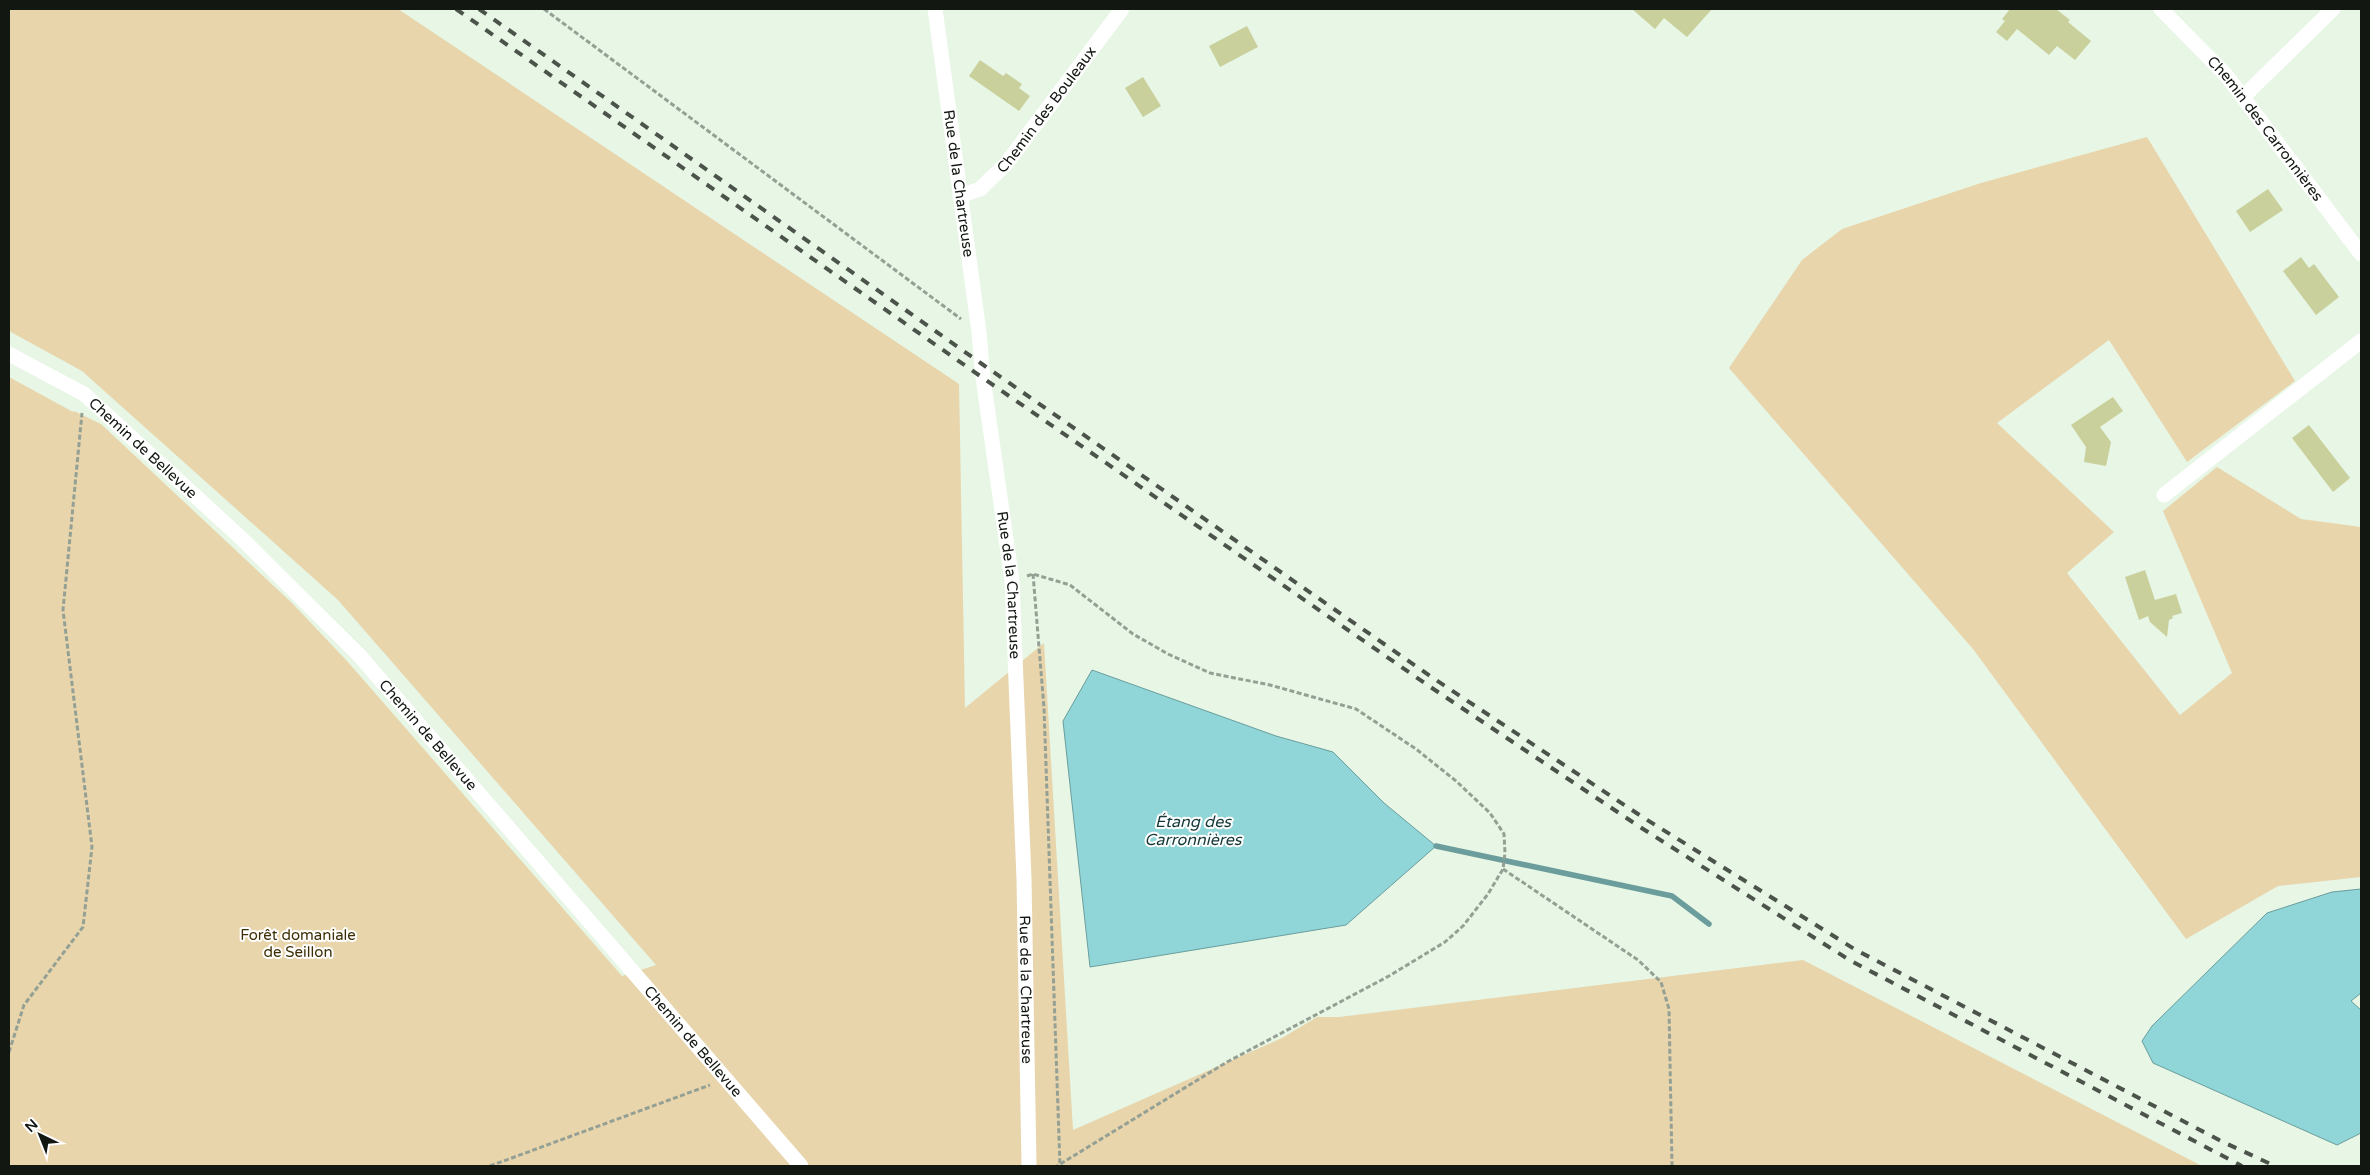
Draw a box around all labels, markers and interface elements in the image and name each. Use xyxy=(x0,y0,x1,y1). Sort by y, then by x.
street label: Chemin des Bouleaux xyxy=(993,43,1100,177)
street label: Chemin des Carronnières xyxy=(2203,52,2327,205)
street label: Rue de la Chartreuse xyxy=(940,109,978,258)
street label: Chemin de Bellevue xyxy=(85,394,201,502)
street label: Rue de la Chartreuse xyxy=(993,510,1024,659)
street label: Chemin de Bellevue xyxy=(375,676,481,794)
water label: Étang des Carronnières xyxy=(1144,812,1243,850)
street label: Rue de la Chartreuse xyxy=(1016,915,1036,1064)
park label: Forêt domaniale de Seillon xyxy=(240,926,356,961)
street label: Chemin de Bellevue xyxy=(640,982,746,1100)
north arrow xyxy=(15,1110,65,1160)
text: N xyxy=(22,1116,41,1136)

